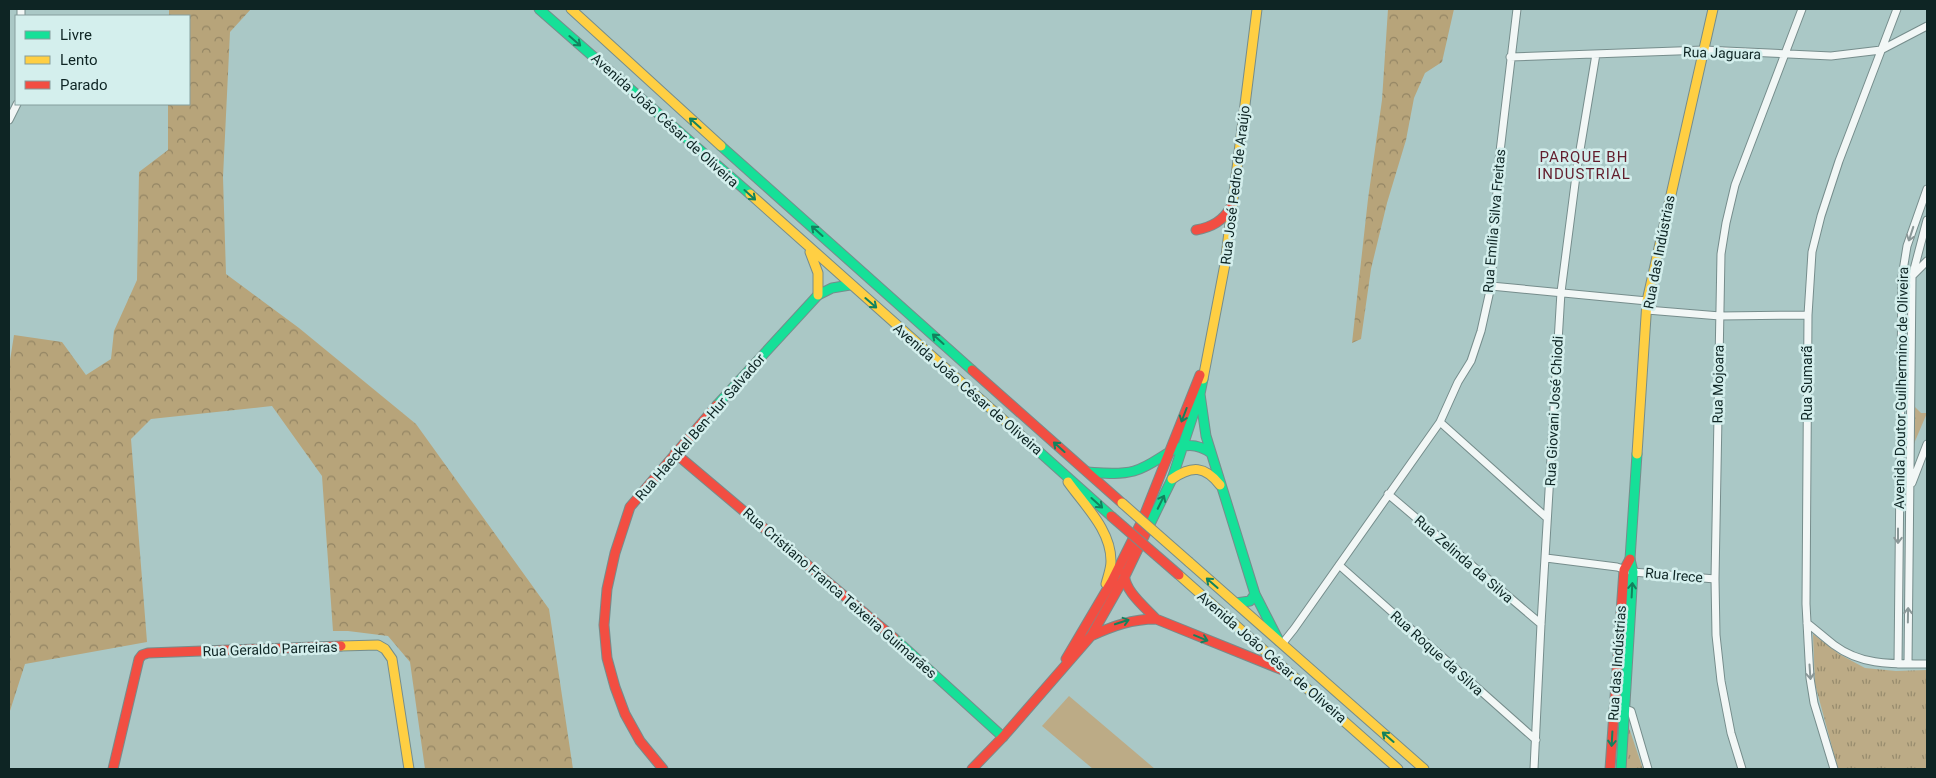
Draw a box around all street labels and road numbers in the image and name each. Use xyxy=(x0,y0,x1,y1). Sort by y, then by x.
street label: Rua Jaguara xyxy=(1683,44,1761,62)
street label: Avenida João César de Oliveira xyxy=(588,50,742,190)
street label: Rua José Pedro de Araújo xyxy=(1217,104,1253,266)
street label: Rua Emília Silva Freitas xyxy=(1480,148,1508,294)
street label: Rua das Indústrias xyxy=(1640,194,1678,310)
street label: Avenida Doutor Guilhermino de Oliveira xyxy=(1891,267,1911,509)
street label: Avenida João César de Oliveira xyxy=(890,320,1046,458)
street label: Rua Giovani José Chiodi xyxy=(1542,335,1566,487)
street label: Rua Mojoara xyxy=(1709,345,1727,423)
street label: Rua Sumarã xyxy=(1799,345,1815,421)
street label: Rua Haeckel Ben-Hur Salvador xyxy=(632,350,768,504)
street label: Rua Cristiano Franca Teixeira Guimarães xyxy=(740,505,940,681)
street label: Rua Zelinda da Silva xyxy=(1412,512,1516,606)
street label: Rua Irece xyxy=(1644,565,1704,585)
street label: Avenida João César de Oliveira xyxy=(1194,588,1350,726)
street label: Rua das Indústrias xyxy=(1605,605,1629,721)
street label: Rua Roque da Silva xyxy=(1387,607,1487,699)
street label: Rua Geraldo Parreiras xyxy=(202,639,338,659)

